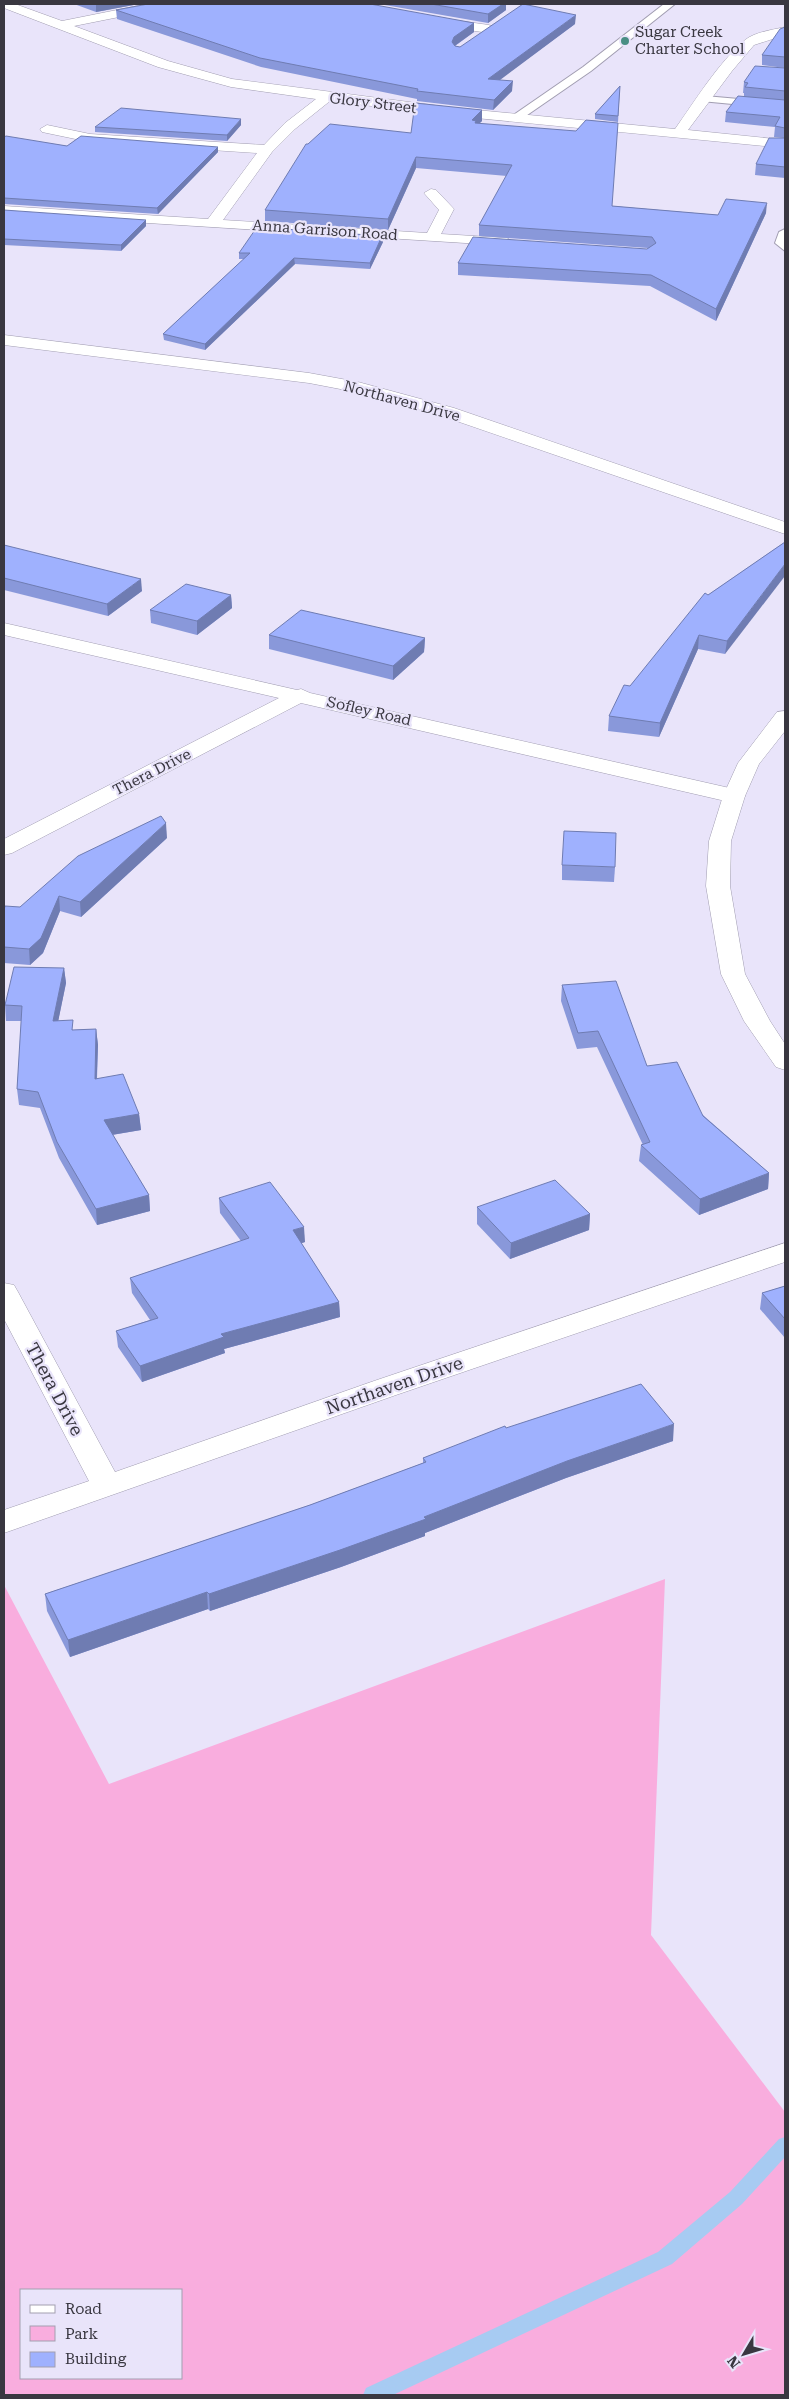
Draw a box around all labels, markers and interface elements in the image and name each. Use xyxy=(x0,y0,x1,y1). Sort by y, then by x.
place label: Sugar Creek Charter School xyxy=(635,23,745,58)
marker: Sugar Creek Charter School xyxy=(619,35,631,47)
street label: Glory Street xyxy=(328,89,418,117)
street label: Anna Garrison Road xyxy=(252,216,399,244)
street label: Northaven Drive xyxy=(342,377,462,425)
street label: Sofley Road xyxy=(325,693,413,730)
street label: Thera Drive xyxy=(110,745,194,799)
street label: Thera Drive xyxy=(22,1339,88,1439)
street label: Northaven Drive xyxy=(323,1352,465,1418)
legend xyxy=(20,2289,182,2379)
text: Road xyxy=(65,2300,102,2318)
text: Park xyxy=(65,2325,99,2343)
north arrow xyxy=(719,2329,769,2379)
text: Building xyxy=(65,2350,127,2368)
text: N xyxy=(724,2353,743,2371)

